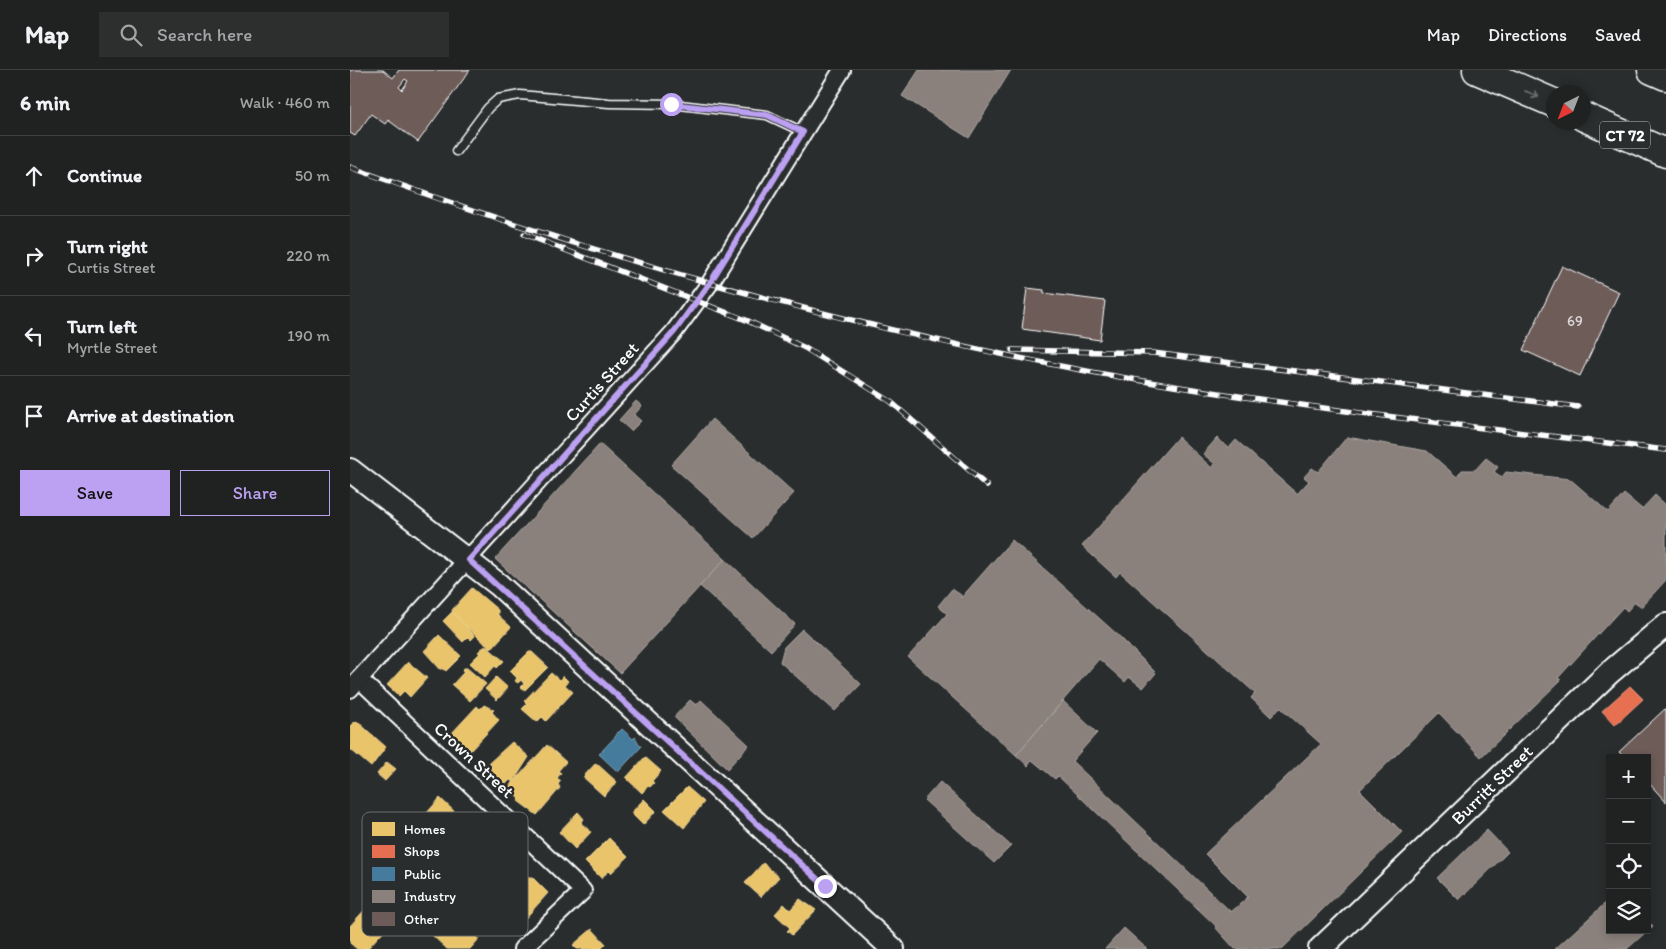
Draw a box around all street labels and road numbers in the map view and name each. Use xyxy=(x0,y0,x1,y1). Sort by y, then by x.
road number: CT 72 xyxy=(1600,122,1650,148)
street label: Curtis Street xyxy=(560,337,644,426)
street label: Crown Street xyxy=(429,717,519,803)
street label: Burritt Street xyxy=(1447,740,1538,829)

